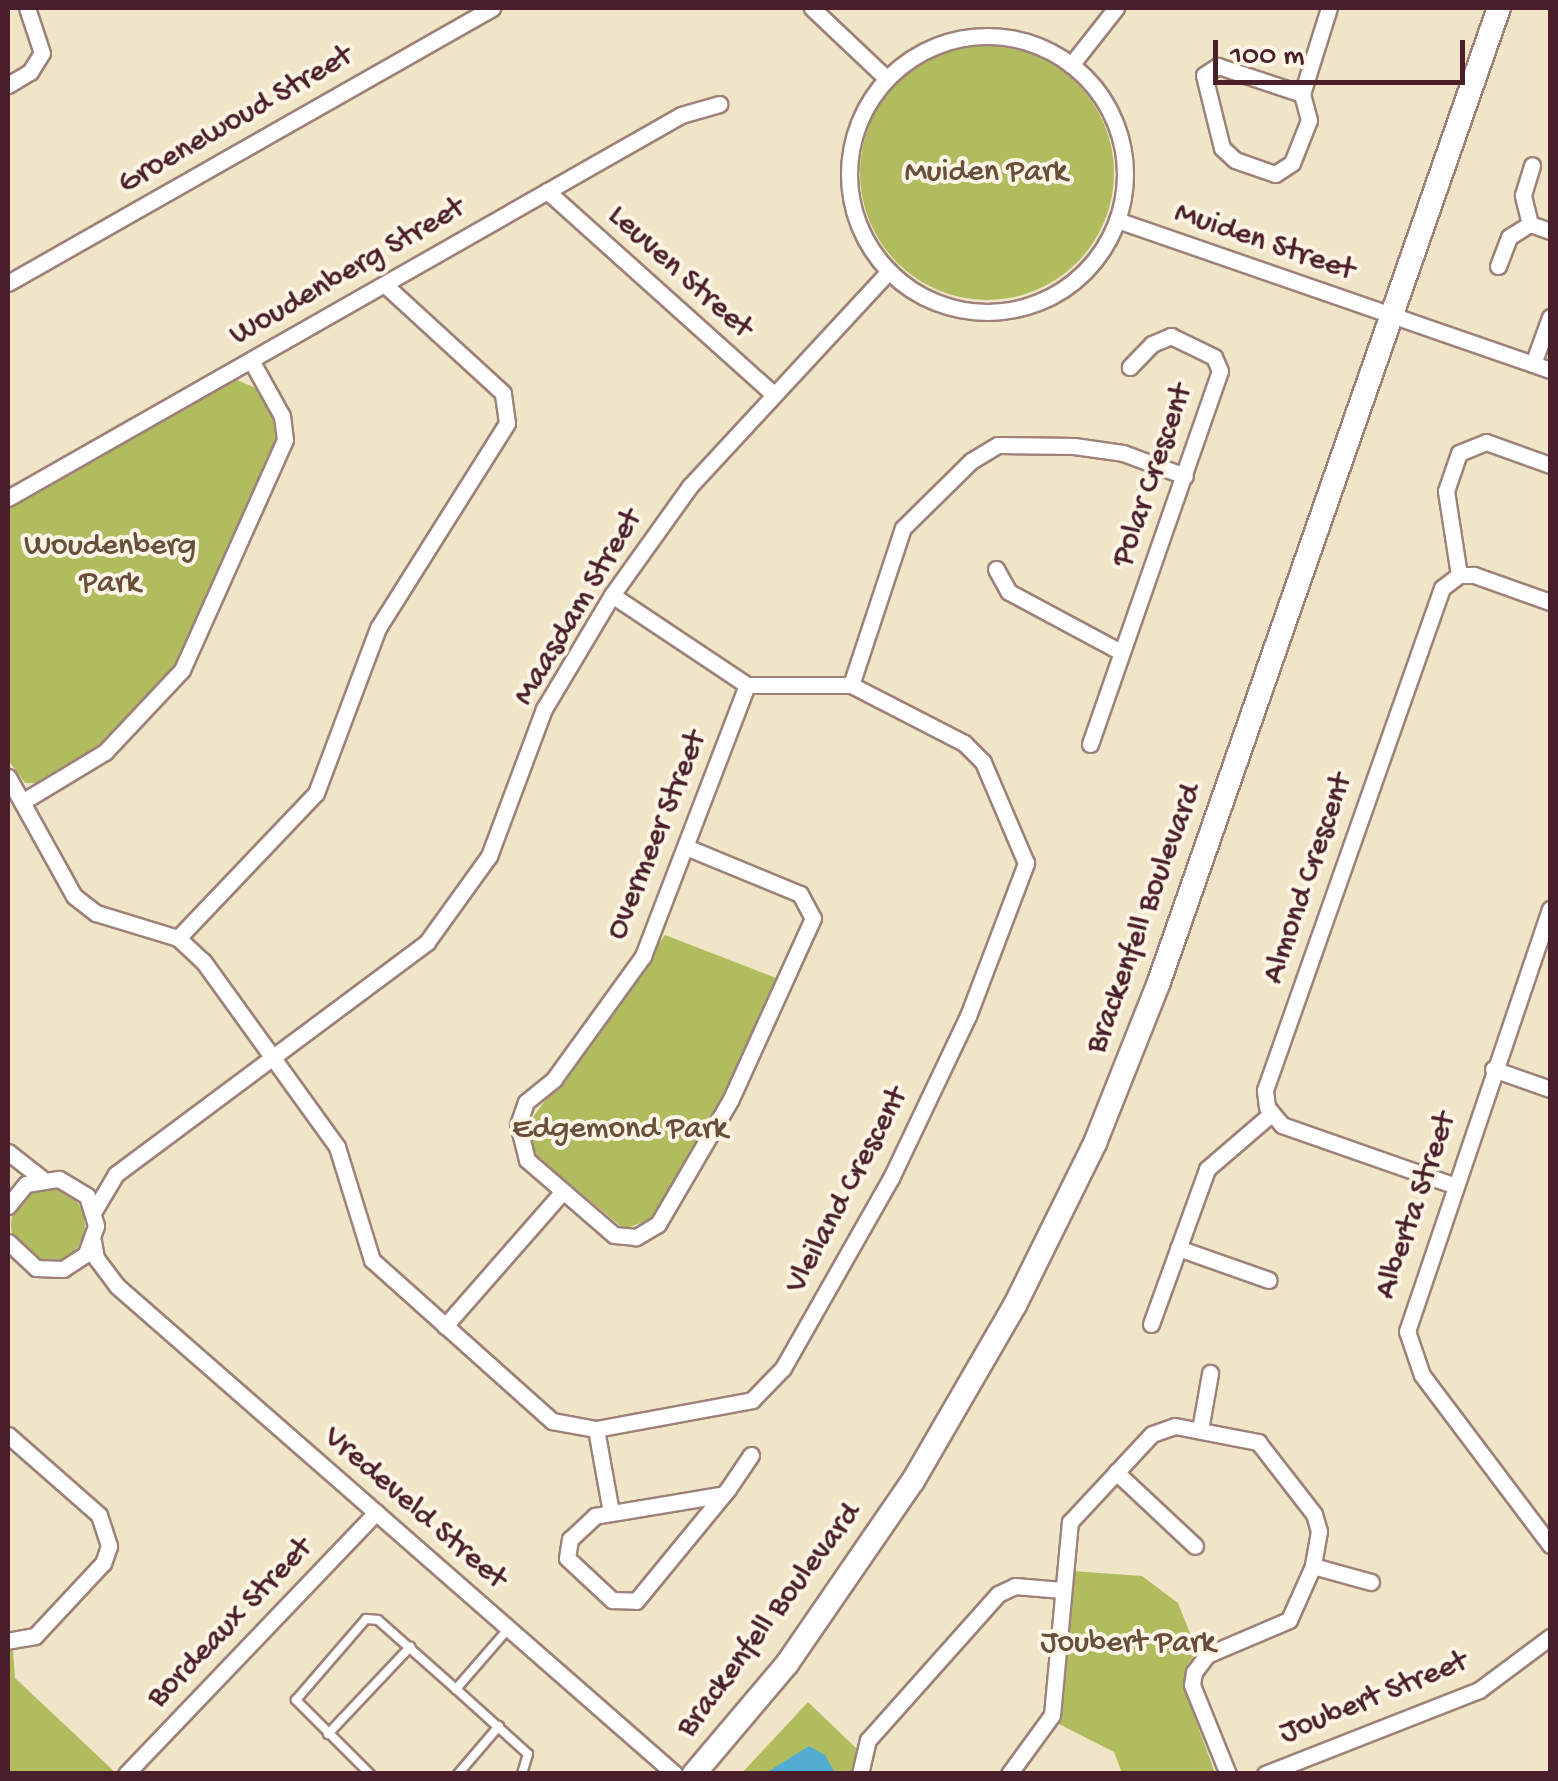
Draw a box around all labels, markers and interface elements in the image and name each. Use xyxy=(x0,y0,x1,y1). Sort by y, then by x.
scale bar xyxy=(1218,20,1470,82)
street label: Groenewoud Street xyxy=(112,38,360,204)
text: 100 m xyxy=(1230,40,1305,75)
park label: Muiden Park xyxy=(904,154,1068,192)
street label: Woudenberg Street xyxy=(224,190,472,356)
street label: Muiden Street xyxy=(1169,194,1359,292)
street label: Leuven Street xyxy=(599,198,759,348)
street label: Polar Crescent xyxy=(1105,380,1203,572)
street label: Maasdam Street xyxy=(505,503,653,713)
park label: Woudenberg Park xyxy=(24,529,196,604)
street label: Overmeer Street xyxy=(599,726,717,946)
street label: Almond Crescent xyxy=(1255,769,1363,989)
street label: Brackenfell Boulevard xyxy=(1078,779,1212,1059)
street label: Vleiland Crescent xyxy=(778,1082,918,1300)
street label: Alberta Street xyxy=(1367,1108,1467,1304)
park label: Edgemond Park xyxy=(512,1111,728,1149)
street label: Vredeveld Street xyxy=(315,1419,513,1599)
street label: Brackenfell Boulevard xyxy=(669,1496,871,1746)
street label: Bordeaux Street xyxy=(140,1531,322,1717)
park label: Joubert Park xyxy=(1041,1625,1215,1663)
street label: Joubert Street xyxy=(1274,1644,1474,1754)

